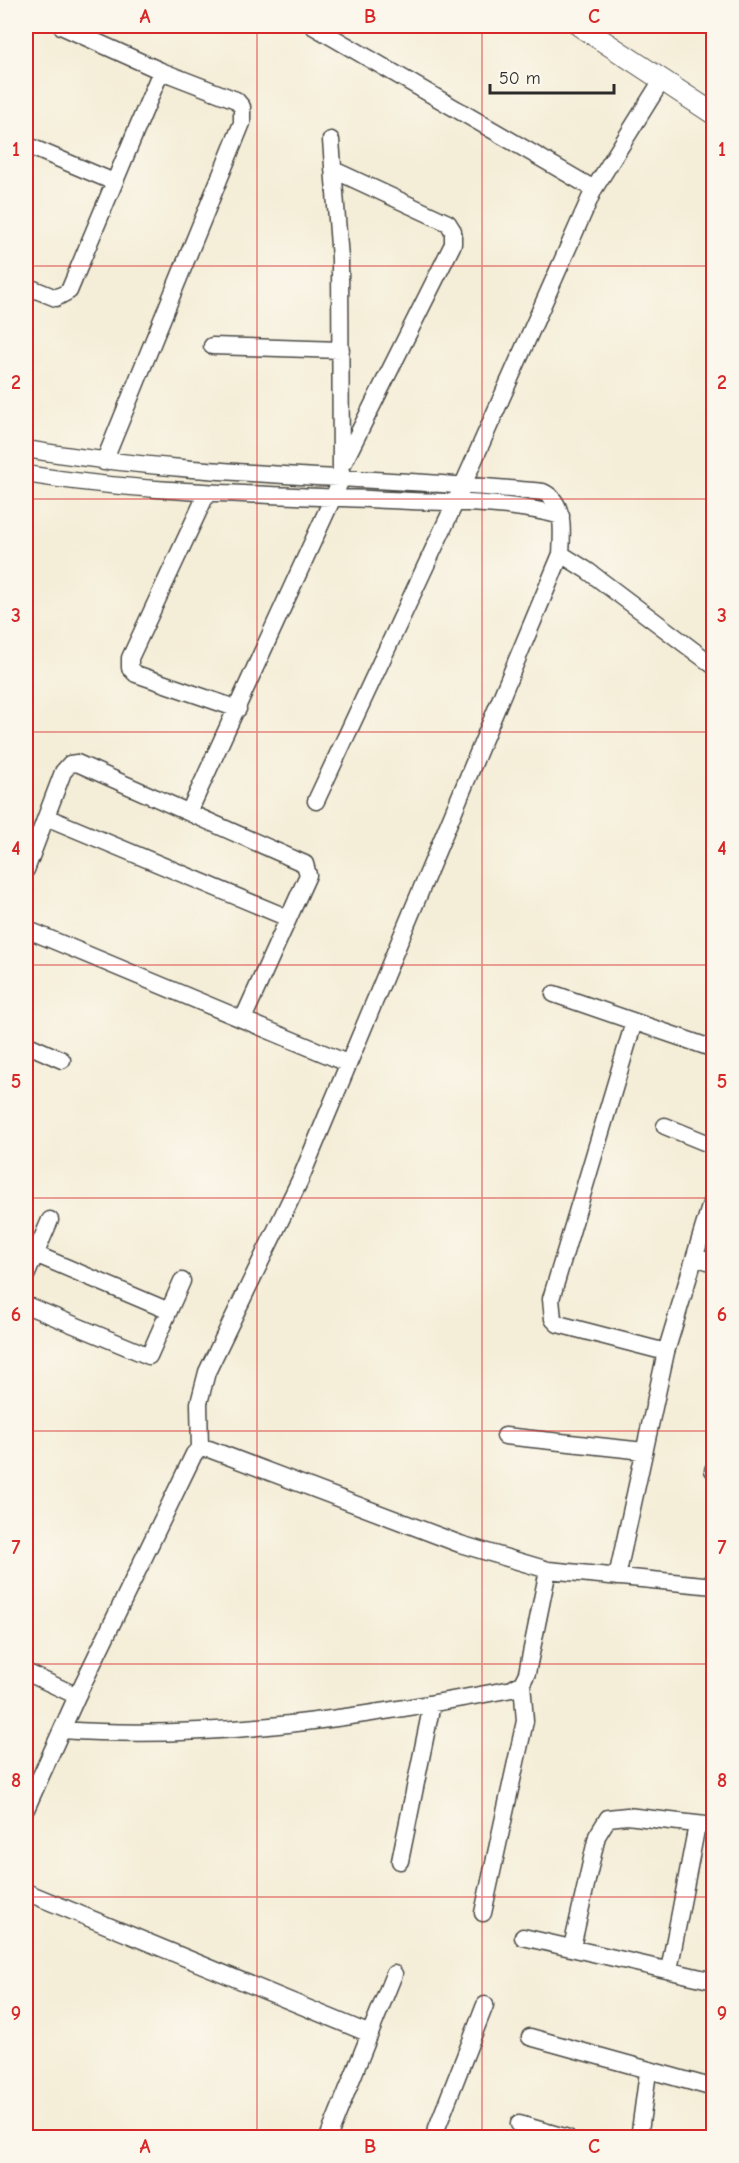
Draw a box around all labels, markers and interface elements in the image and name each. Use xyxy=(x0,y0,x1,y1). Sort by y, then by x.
text: A xyxy=(139,5,151,28)
text: B xyxy=(364,5,376,28)
text: C xyxy=(588,5,600,28)
scale bar xyxy=(490,57,614,95)
text: 50 m xyxy=(499,68,541,89)
text: 1 xyxy=(12,138,20,161)
text: 1 xyxy=(718,138,726,161)
text: 2 xyxy=(11,371,21,394)
text: 2 xyxy=(717,371,727,394)
text: 3 xyxy=(11,604,21,627)
text: 3 xyxy=(717,604,727,627)
text: 4 xyxy=(11,837,21,860)
text: 4 xyxy=(717,837,727,860)
text: 5 xyxy=(11,1070,21,1093)
text: 5 xyxy=(717,1070,727,1093)
text: 6 xyxy=(11,1303,21,1326)
text: 6 xyxy=(717,1303,727,1326)
text: 7 xyxy=(12,1536,21,1559)
text: 7 xyxy=(718,1536,727,1559)
text: 8 xyxy=(11,1769,21,1792)
text: 8 xyxy=(717,1769,727,1792)
text: 9 xyxy=(11,2002,21,2025)
text: 9 xyxy=(717,2002,727,2025)
text: A xyxy=(139,2135,151,2158)
text: B xyxy=(364,2135,376,2158)
text: C xyxy=(588,2135,600,2158)

